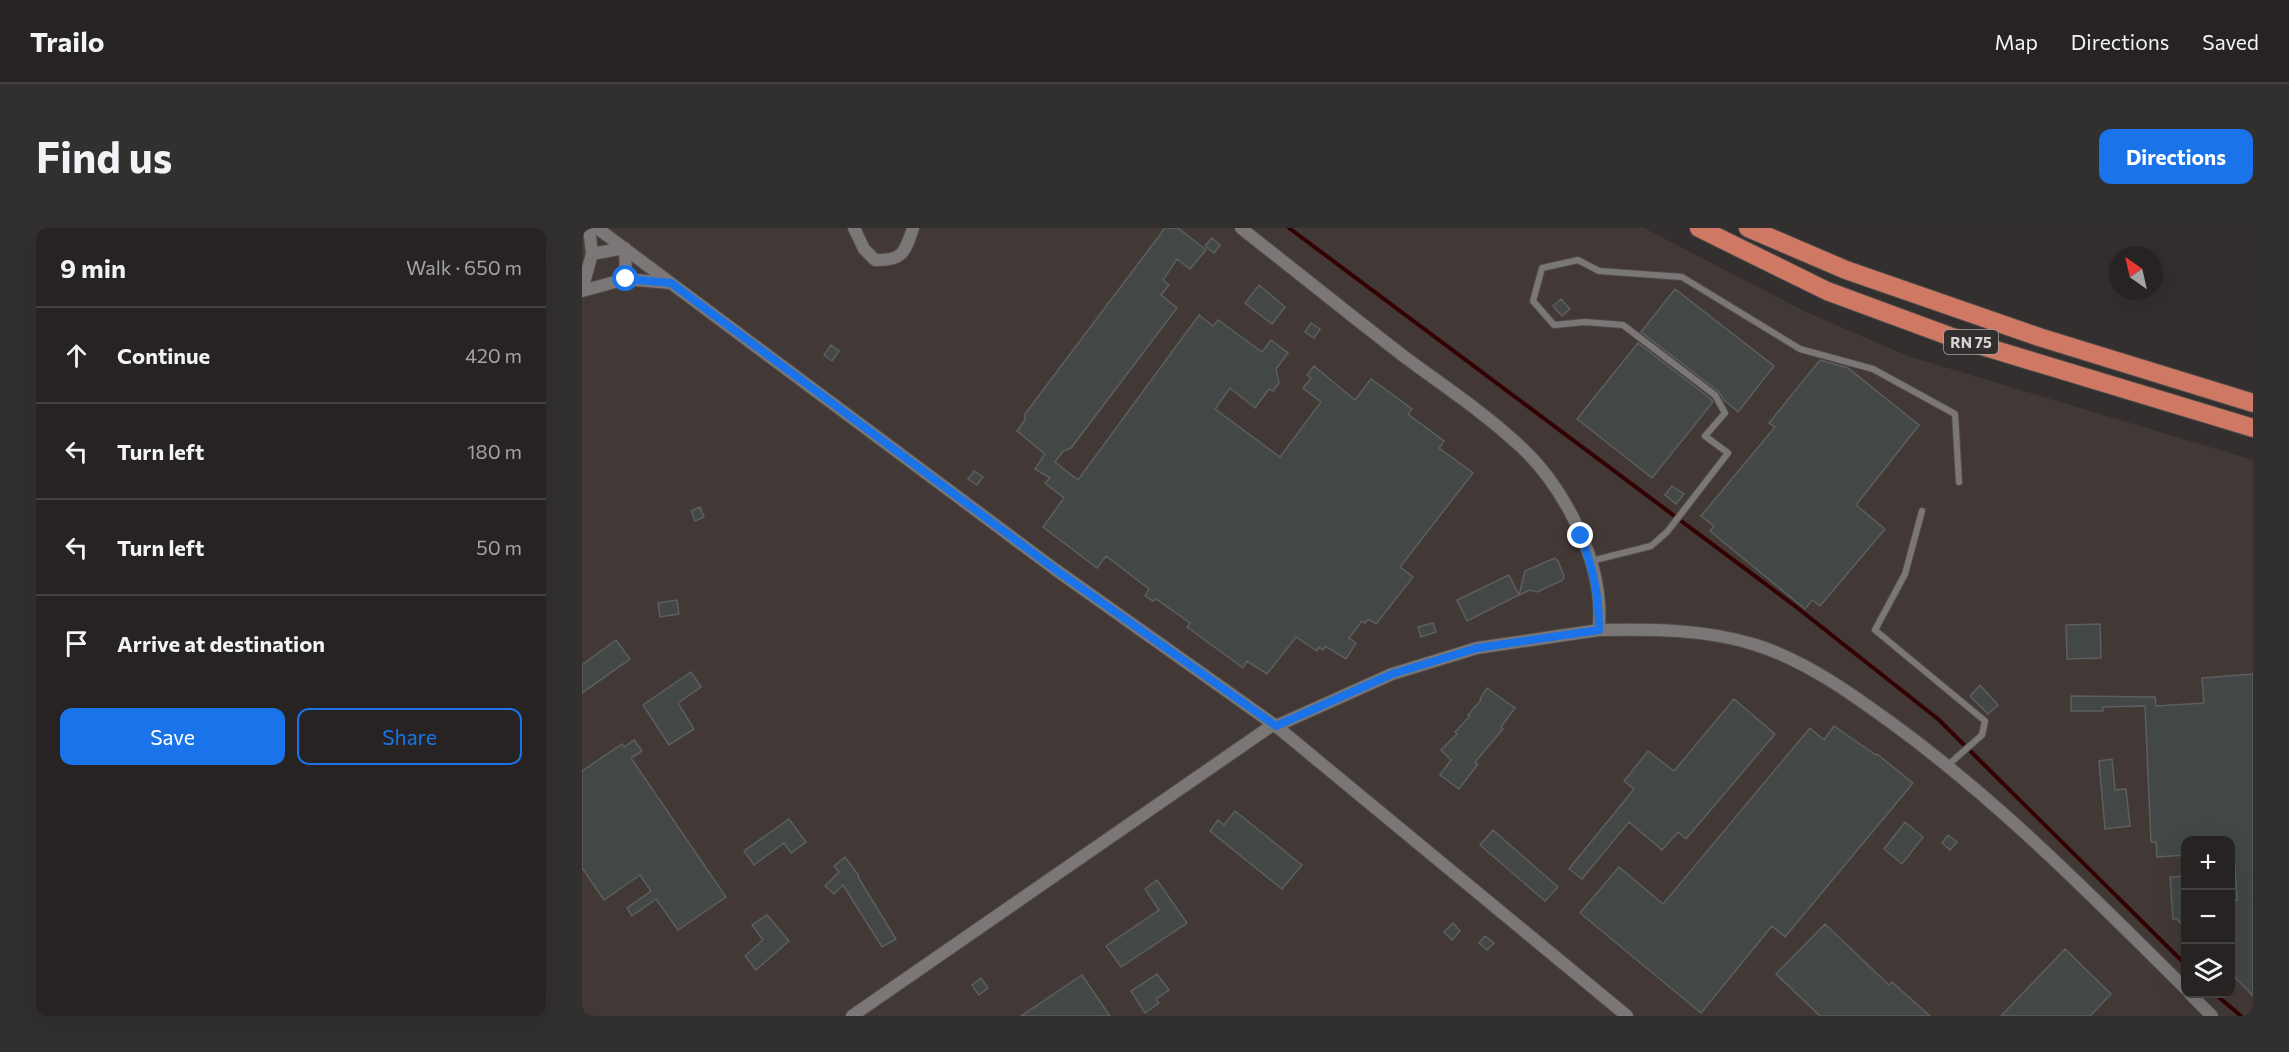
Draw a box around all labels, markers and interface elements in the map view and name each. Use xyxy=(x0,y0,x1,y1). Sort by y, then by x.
text: Trailo xyxy=(30,24,105,58)
text: Map xyxy=(1995,29,2038,54)
text: Directions xyxy=(2071,29,2169,54)
text: Saved xyxy=(2202,29,2259,54)
button: Directions xyxy=(2099,129,2253,184)
text: Find us xyxy=(36,130,172,182)
north arrow xyxy=(2109,246,2163,300)
text: 9 min xyxy=(60,252,126,283)
text: Walk · 650 m xyxy=(406,255,522,279)
route start xyxy=(612,265,638,291)
road number: RN 75 xyxy=(1944,330,1998,354)
icon: ahead xyxy=(60,339,93,372)
text: Continue xyxy=(117,342,210,369)
text: 420 m xyxy=(465,343,522,367)
icon: left xyxy=(60,435,93,468)
text: Turn left xyxy=(117,438,204,465)
text: 180 m xyxy=(467,439,522,463)
route end xyxy=(1567,522,1593,548)
icon: left xyxy=(60,531,93,564)
text: Turn left xyxy=(117,534,204,561)
text: 50 m xyxy=(476,535,522,559)
icon: arrive xyxy=(60,627,93,660)
text: Arrive at destination xyxy=(117,630,325,657)
button: Save xyxy=(60,708,285,765)
button: Share xyxy=(297,708,522,765)
map controls xyxy=(2181,836,2235,998)
button: + xyxy=(2181,836,2235,890)
button: − xyxy=(2181,890,2235,944)
button: layers xyxy=(2181,944,2235,998)

